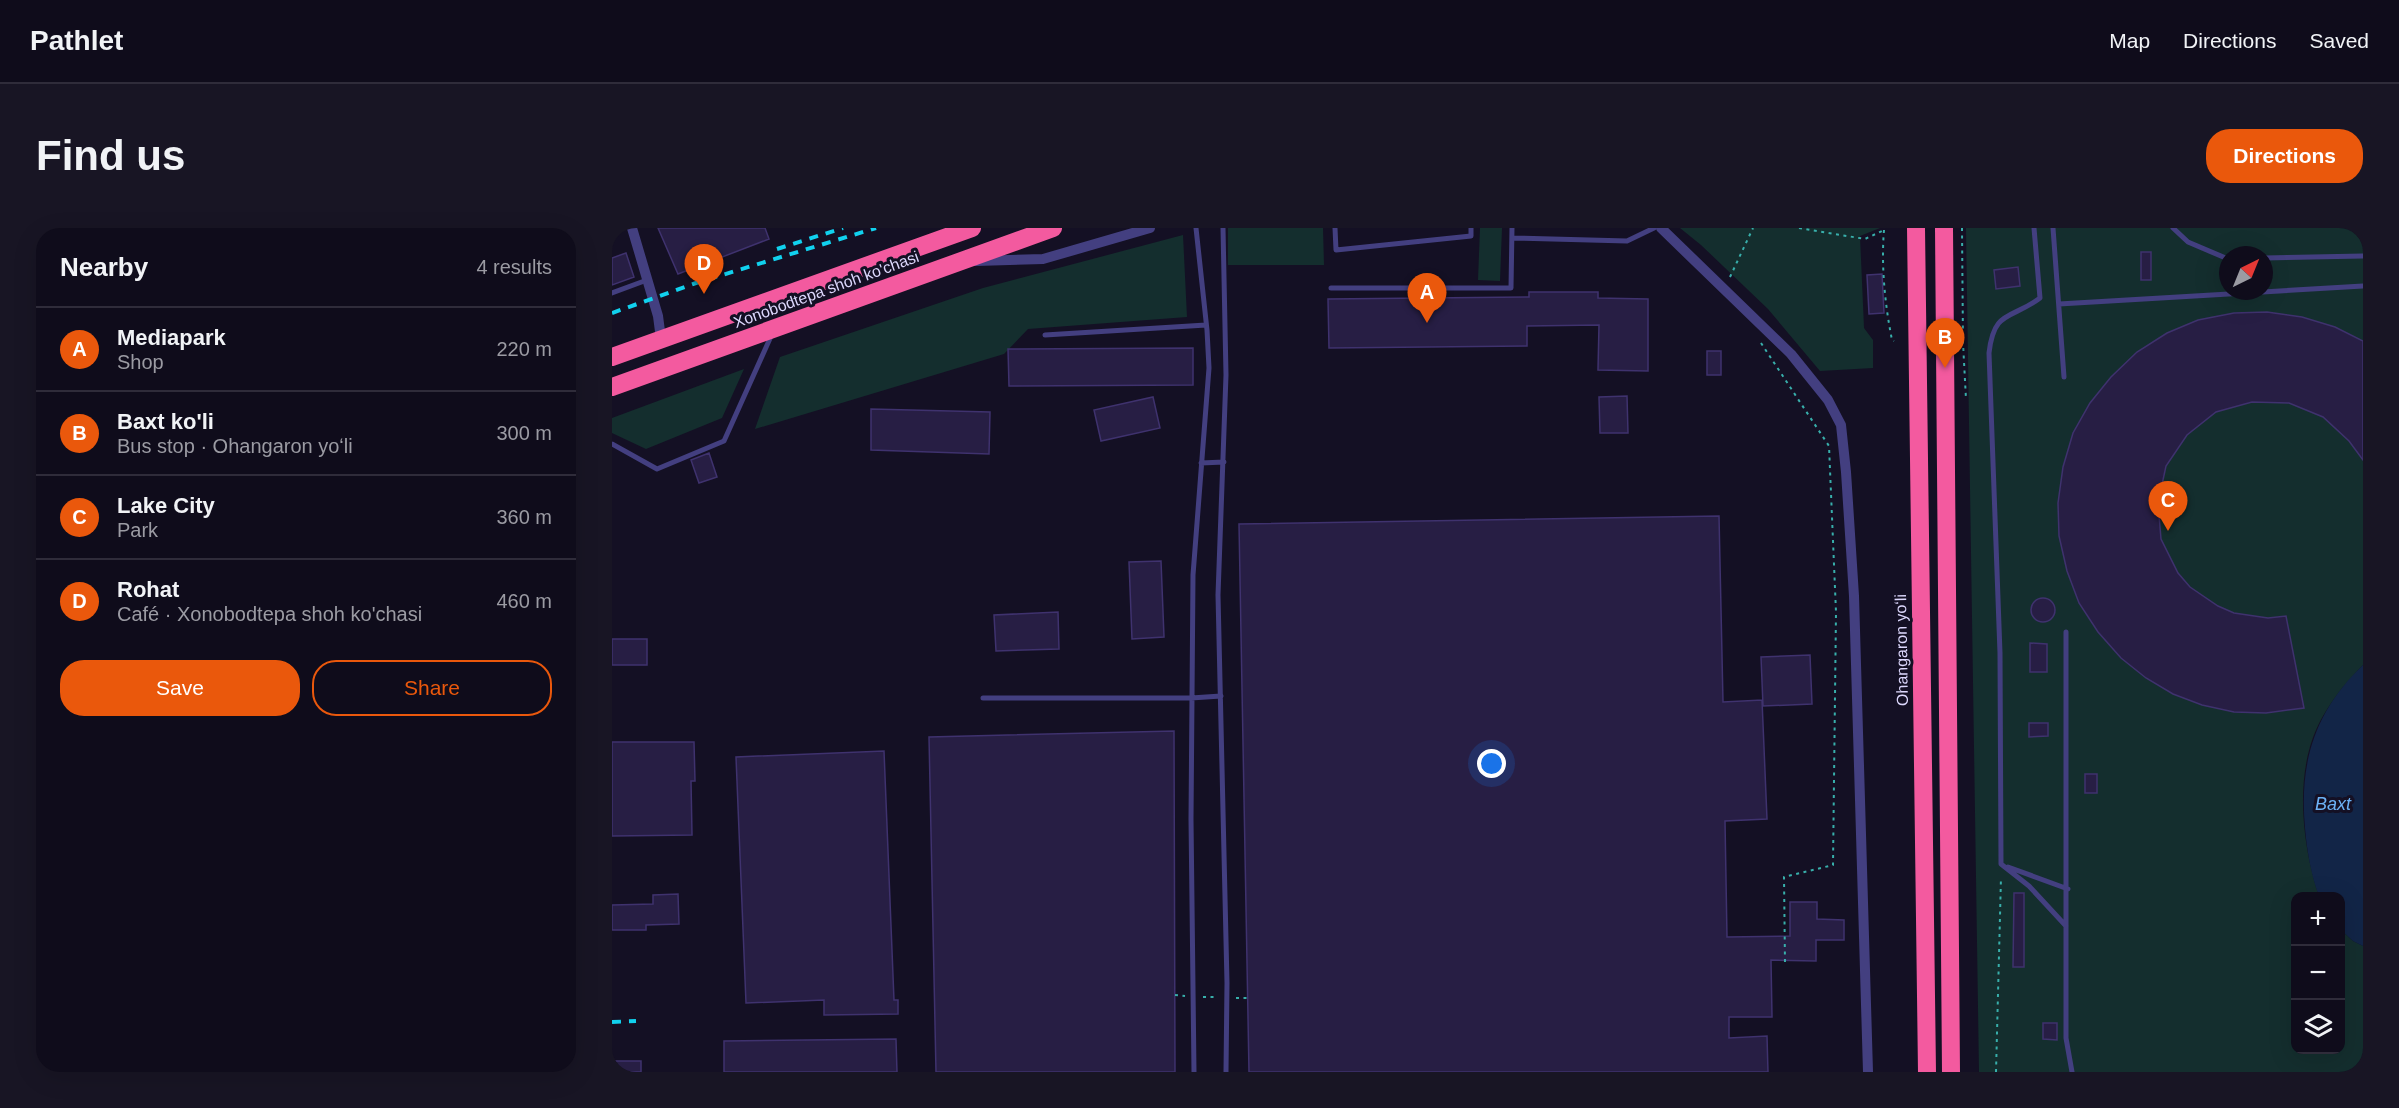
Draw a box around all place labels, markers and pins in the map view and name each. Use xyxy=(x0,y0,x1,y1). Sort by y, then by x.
pin: D xyxy=(684,244,724,294)
pin: A xyxy=(1408,274,1446,323)
pin: B xyxy=(1926,318,1964,368)
pin: C xyxy=(2148,482,2188,531)

